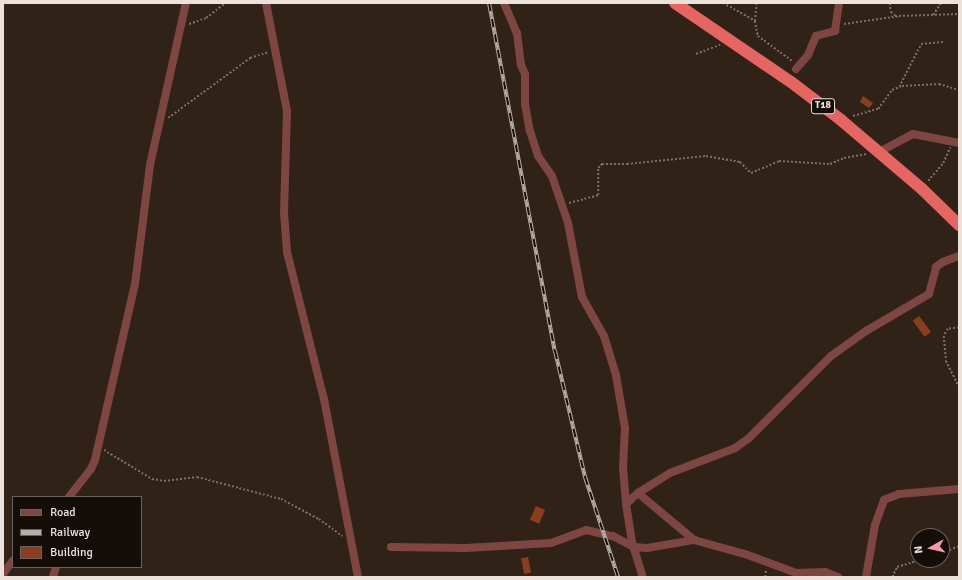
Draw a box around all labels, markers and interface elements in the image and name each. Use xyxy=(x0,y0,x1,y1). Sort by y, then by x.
road number: T18 xyxy=(811,98,835,114)
legend xyxy=(12,496,142,568)
text: Road xyxy=(50,505,76,520)
text: Railway xyxy=(50,525,90,540)
north arrow xyxy=(910,528,950,568)
text: Building xyxy=(50,545,93,560)
text: N xyxy=(912,545,926,554)

